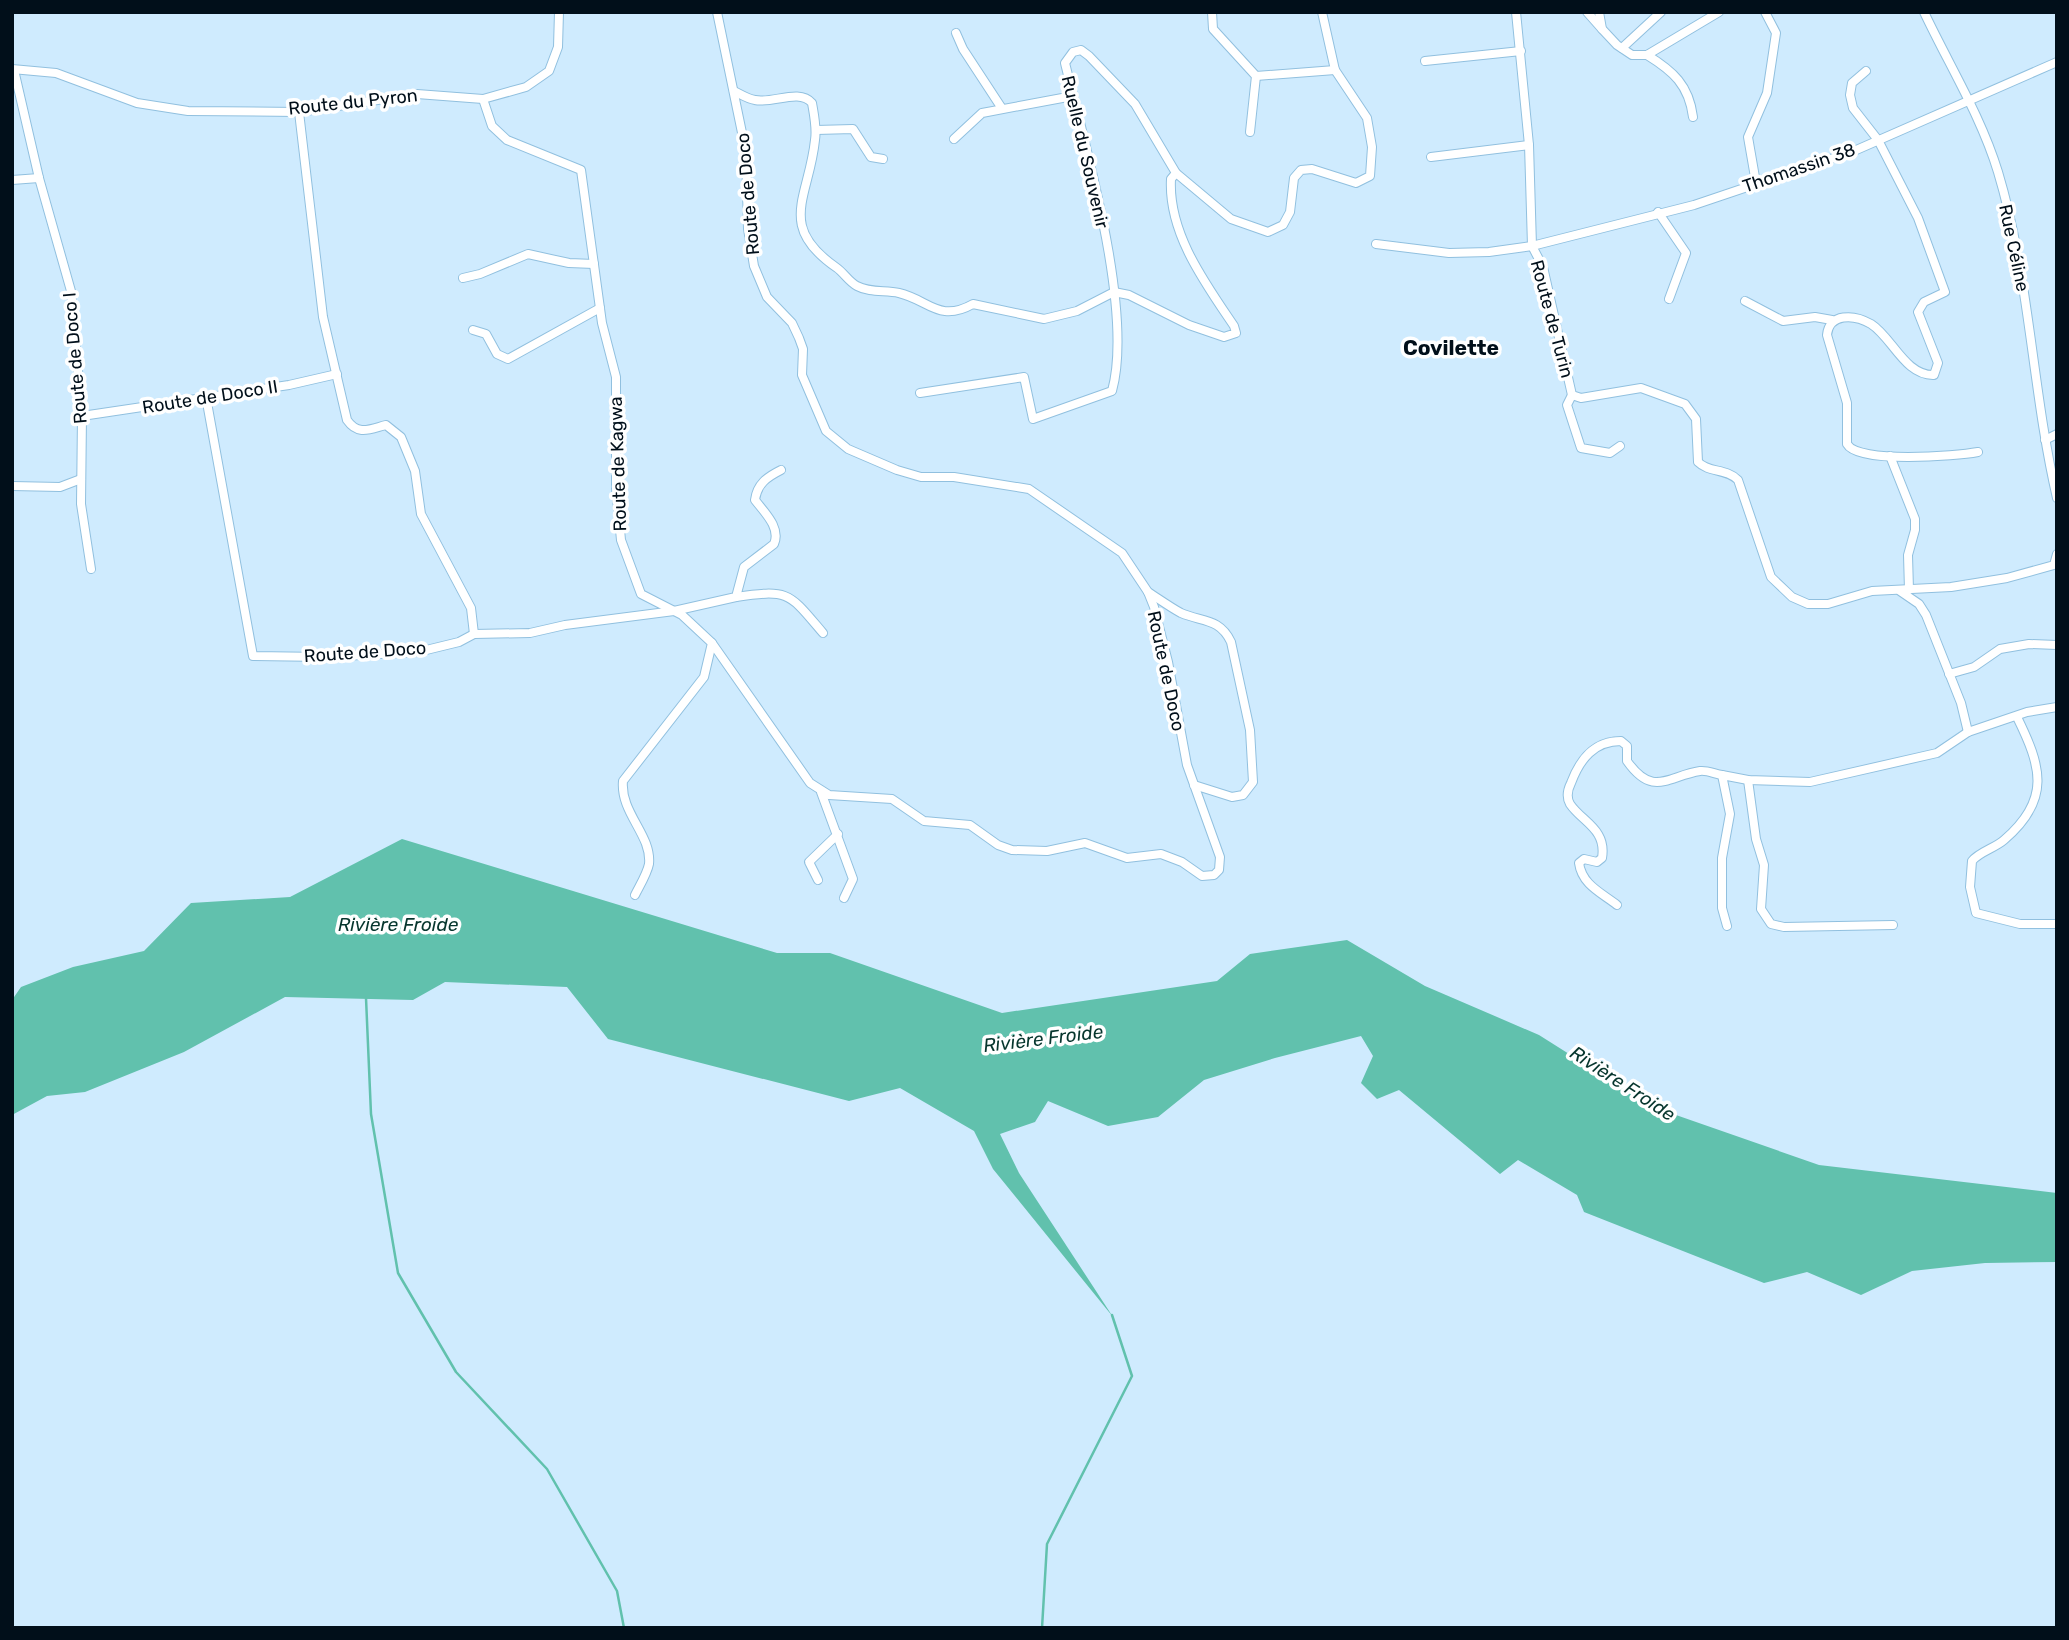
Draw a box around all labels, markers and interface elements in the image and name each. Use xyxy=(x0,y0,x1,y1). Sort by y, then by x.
street label: Ruelle du Souvenir xyxy=(1057,73,1113,231)
street label: Route du Pyron xyxy=(287,84,419,120)
street label: Route de Doco xyxy=(732,132,764,256)
street label: Thomassin 38 xyxy=(1740,138,1858,198)
street label: Rue Céline xyxy=(1994,202,2034,294)
street label: Route de Turin xyxy=(1526,258,1578,380)
street label: Route de Doco I xyxy=(58,291,92,425)
district label: Covilette xyxy=(1403,335,1499,360)
street label: Route de Doco II xyxy=(141,375,279,419)
street label: Route de Kagwa xyxy=(605,396,631,532)
street label: Route de Doco xyxy=(1142,609,1190,733)
street label: Route de Doco xyxy=(303,637,427,667)
water label: Rivière Froide xyxy=(338,913,459,936)
water label: Rivière Froide xyxy=(982,1020,1105,1057)
water label: Rivière Froide xyxy=(1566,1041,1680,1126)

